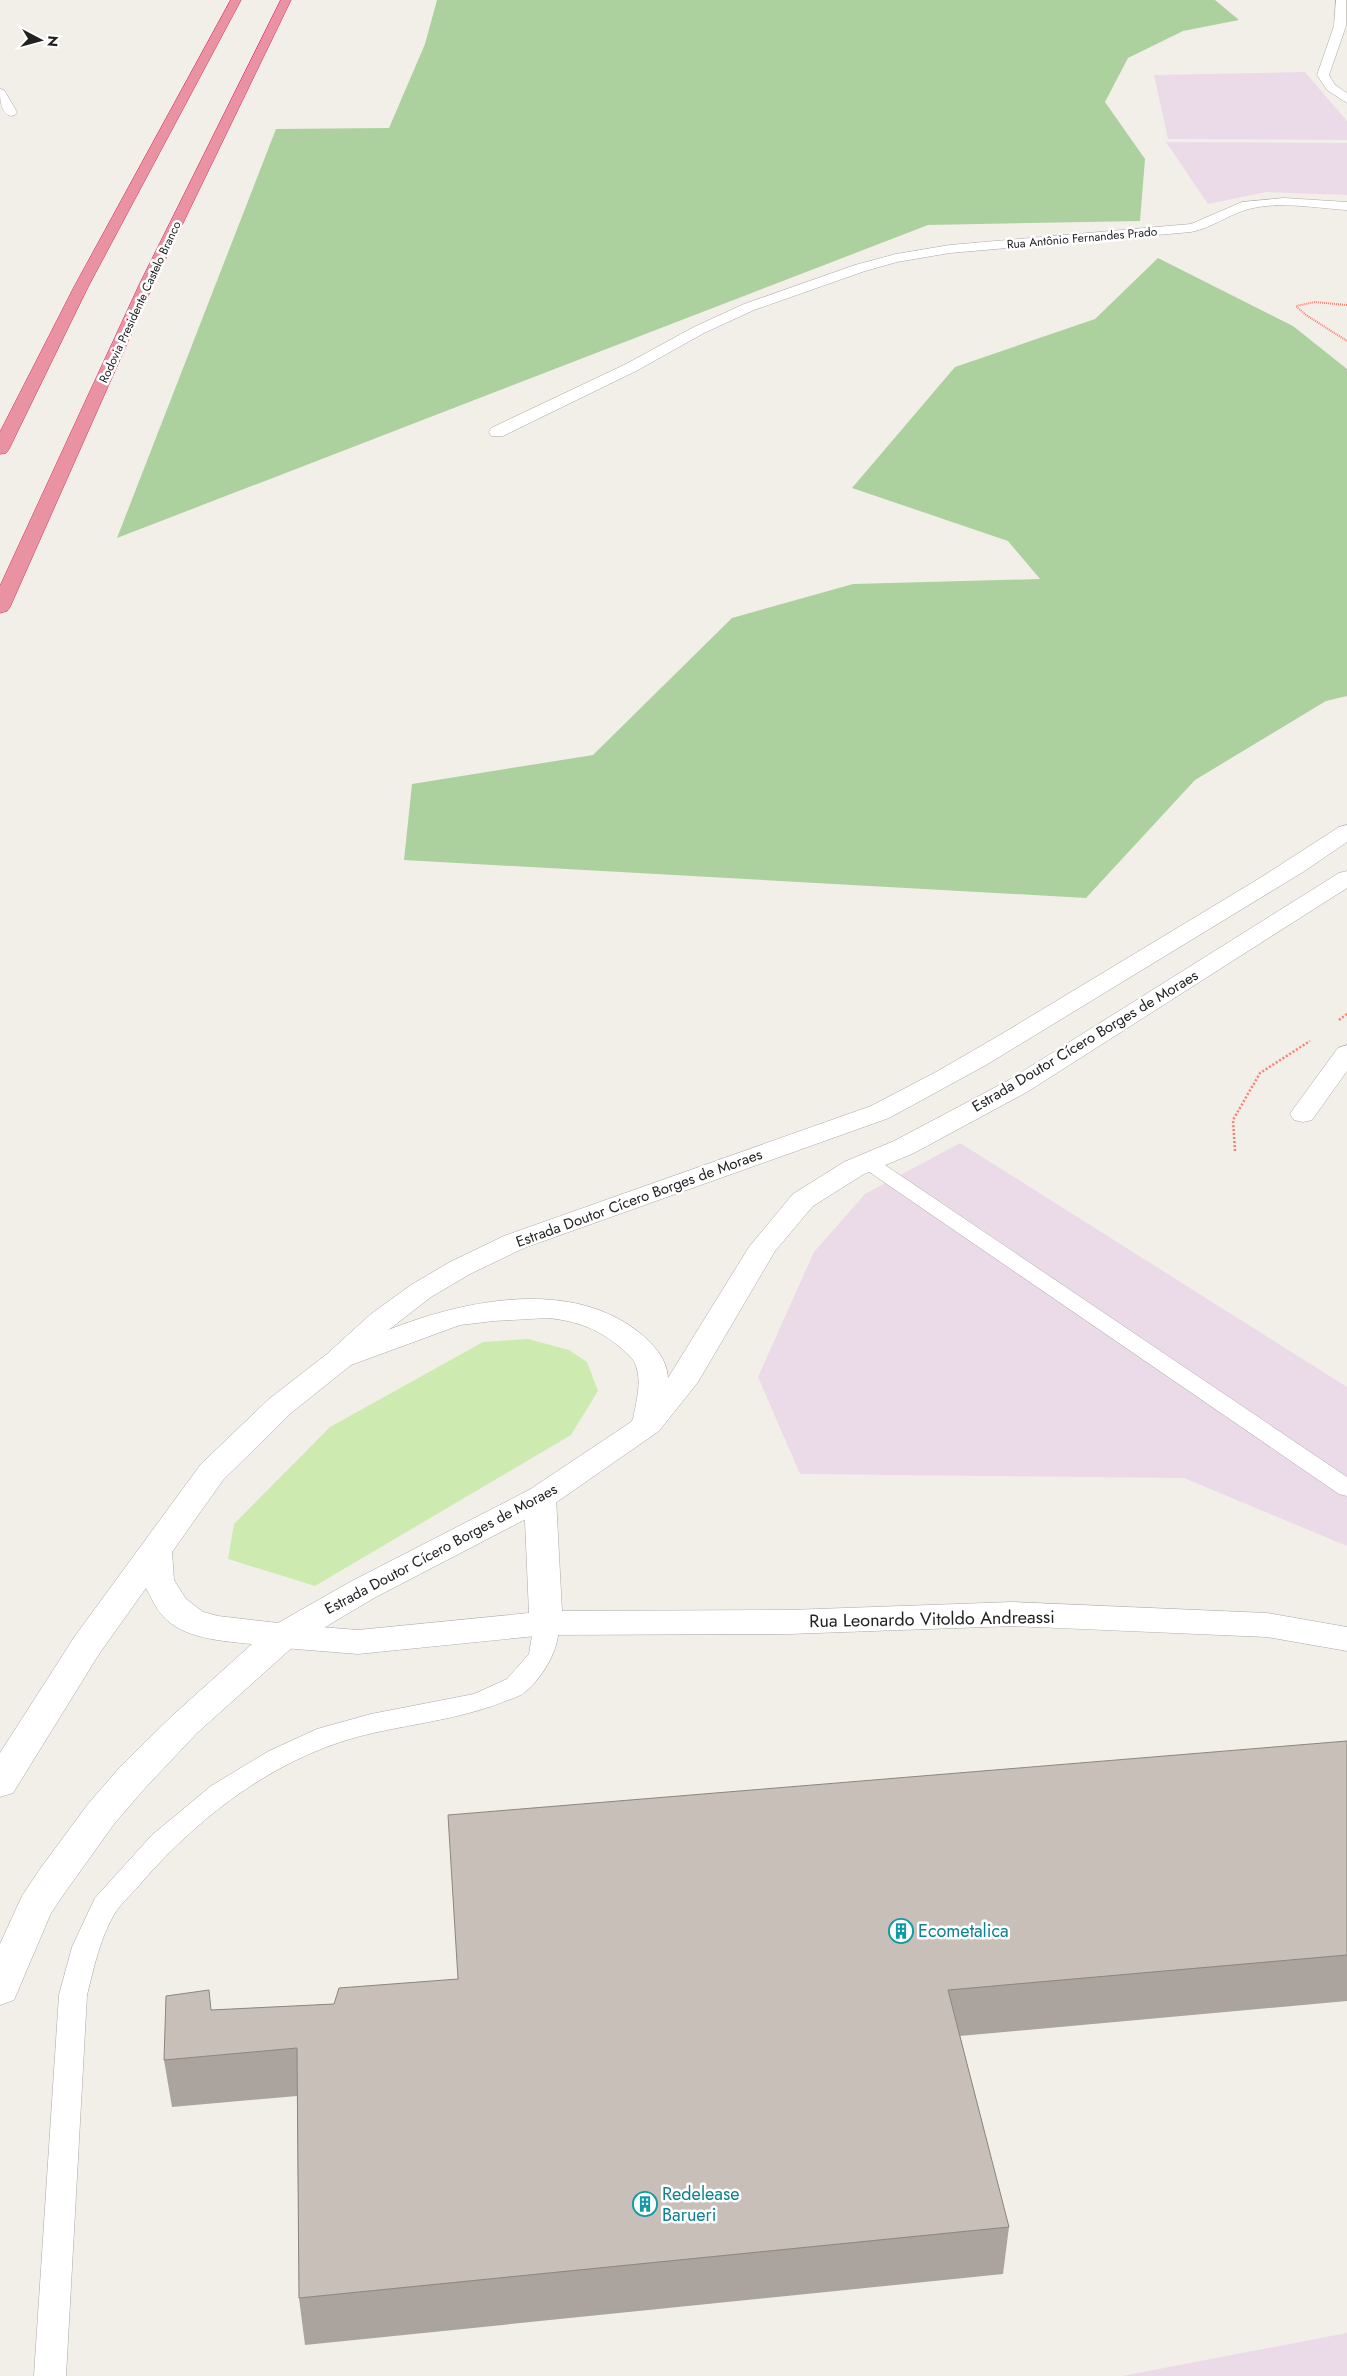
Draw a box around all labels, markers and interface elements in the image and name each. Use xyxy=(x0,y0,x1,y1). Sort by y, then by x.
north arrow xyxy=(15,15,65,65)
text: N xyxy=(42,35,63,48)
street label: Rodovia Presidente Castelo Branco xyxy=(95,218,186,386)
street label: Rua Antônio Fernandes Prado xyxy=(1006,222,1158,254)
street label: Estrada Doutor Cícero Borges de Moraes xyxy=(968,964,1202,1118)
street label: Estrada Doutor Cícero Borges de Moraes xyxy=(513,1143,765,1253)
street label: Estrada Doutor Cícero Borges de Moraes xyxy=(321,1478,561,1620)
street label: Rua Leonardo Vitoldo Andreassi xyxy=(809,1604,1055,1634)
building icon: Ecometalica xyxy=(888,1918,914,1944)
place label: Ecometalica xyxy=(918,1918,1009,1944)
place label: Redelease Barueri xyxy=(662,2181,739,2228)
building icon: Redelease Barueri xyxy=(632,2191,658,2217)

